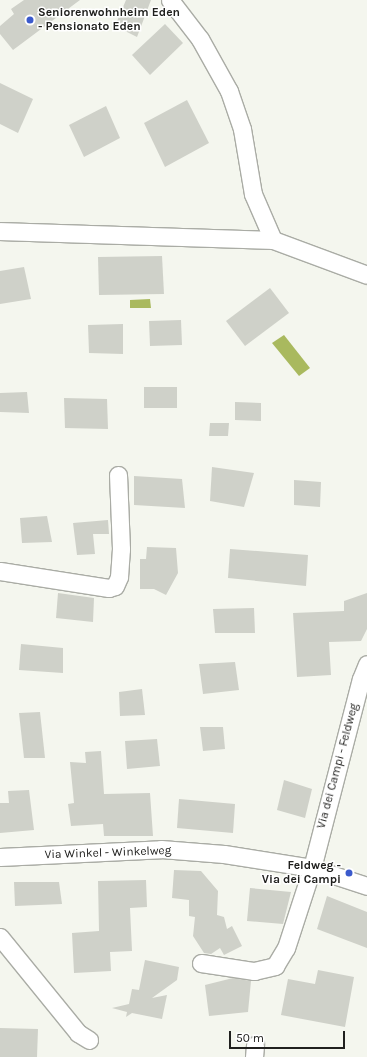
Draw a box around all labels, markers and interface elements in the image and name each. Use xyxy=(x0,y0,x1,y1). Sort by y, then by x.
place label: Seniorenwohnheim Eden - Pensionato Eden xyxy=(38,6,180,34)
marker: Seniorenwohnheim Eden - Pensionato Eden xyxy=(25,15,35,25)
street label: Via dei Campi - Feldweg xyxy=(314,702,362,830)
street label: Via Winkel - Winkelweg xyxy=(44,844,172,862)
place label: Feldweg - Via dei Campi xyxy=(262,859,341,887)
marker: Feldweg - Via dei Campi xyxy=(344,868,354,878)
scale bar xyxy=(231,1023,347,1049)
text: 50 m xyxy=(236,1031,264,1045)

